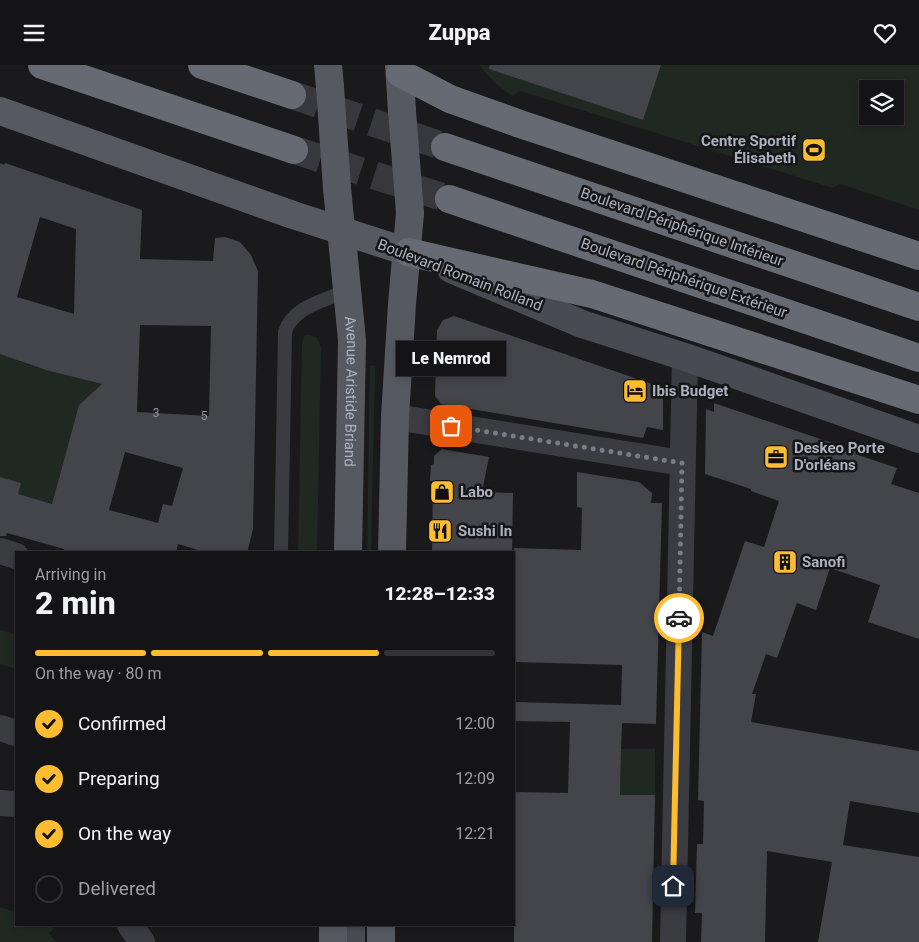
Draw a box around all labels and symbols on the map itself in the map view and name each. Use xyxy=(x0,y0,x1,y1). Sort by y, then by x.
place label: Centre Sportif Élisabeth xyxy=(701,132,797,167)
sports icon: Centre Sportif Élisabeth xyxy=(801,137,827,163)
street label: Boulevard Périphérique Intérieur xyxy=(578,184,786,270)
street label: Boulevard Périphérique Extérieur xyxy=(579,234,789,322)
street label: Boulevard Romain Rolland xyxy=(375,235,545,315)
street label: Avenue Aristide Briand xyxy=(341,315,361,467)
callout: Le Nemrod xyxy=(396,341,506,376)
hotel icon: Ibis Budget xyxy=(622,378,648,404)
place label: Ibis Budget xyxy=(652,382,728,400)
pin xyxy=(430,405,472,447)
house number: 3 xyxy=(153,406,159,420)
house number: 5 xyxy=(201,409,208,423)
place label: Deskeo Porte D'orléans xyxy=(794,439,885,474)
office icon: Deskeo Porte D'orléans xyxy=(763,444,789,470)
shop icon: Labo xyxy=(429,479,455,505)
place label: Labo xyxy=(460,483,493,501)
restaurant icon: Sushi In xyxy=(427,518,453,544)
place label: Sushi In xyxy=(458,522,512,540)
building icon: Sanofi xyxy=(772,549,798,575)
place label: Sanofi xyxy=(802,553,845,571)
courier xyxy=(654,593,704,643)
pin xyxy=(652,865,694,907)

